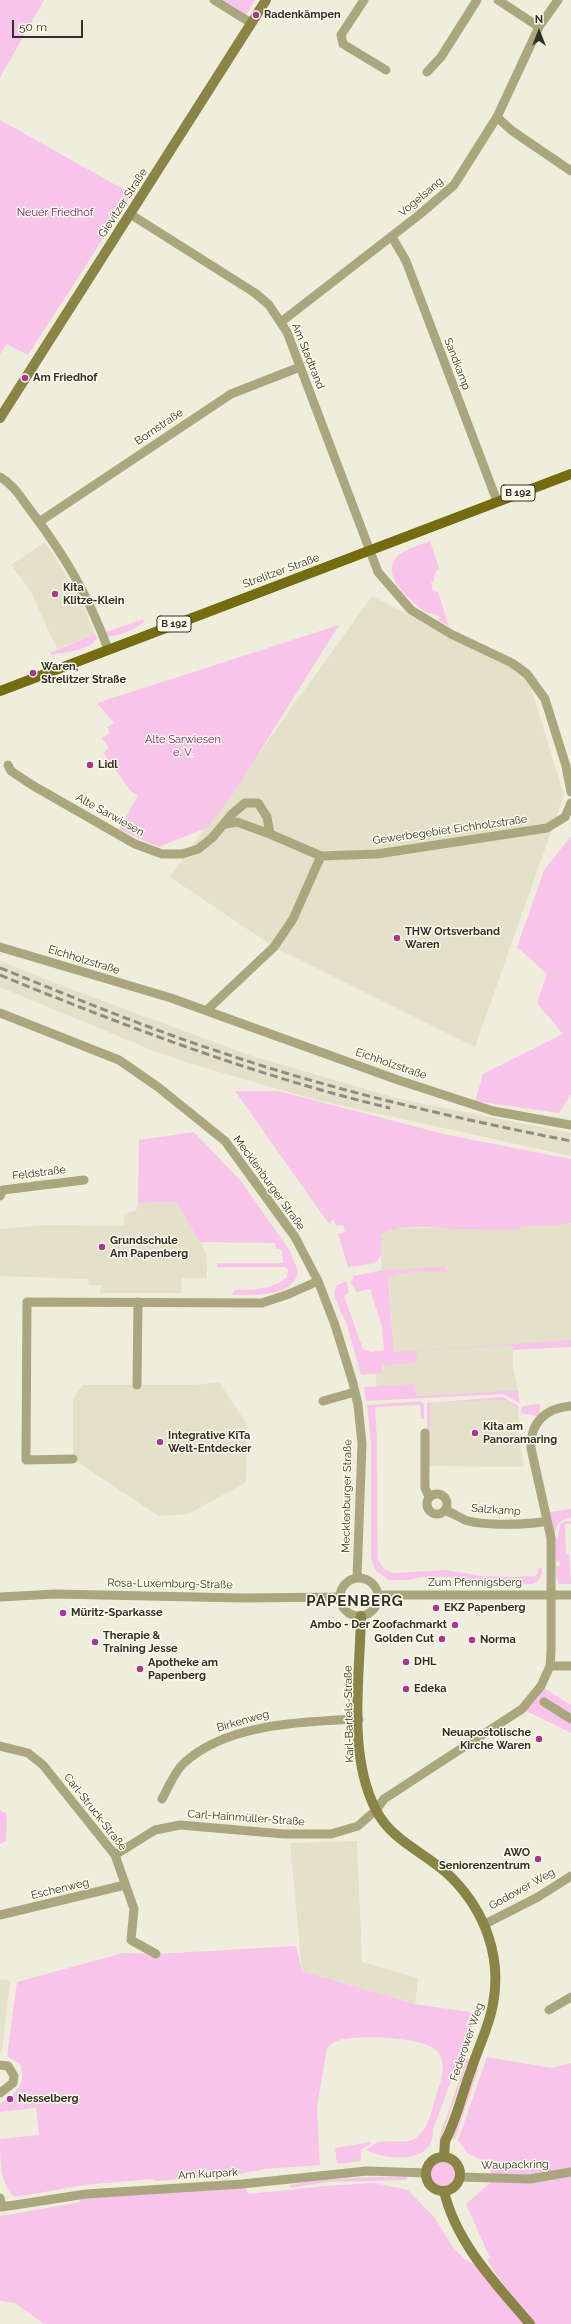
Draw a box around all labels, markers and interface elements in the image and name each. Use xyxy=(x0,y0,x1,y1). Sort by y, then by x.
place label: Radenkämpen xyxy=(264,8,341,22)
marker: Radenkämpen xyxy=(251,10,261,20)
scale bar xyxy=(14,12,85,38)
north arrow xyxy=(519,12,559,52)
text: N xyxy=(535,13,543,26)
text: 50 m xyxy=(19,20,47,34)
street label: Gievitzer Straße xyxy=(96,166,150,240)
street label: Vogelsang xyxy=(396,175,446,219)
park label: Neuer Friedhof xyxy=(17,206,93,220)
street label: Am Stadtrand xyxy=(289,321,327,391)
street label: Sandkamp xyxy=(441,336,473,392)
place label: Am Friedhof xyxy=(33,371,97,385)
marker: Am Friedhof xyxy=(20,373,30,383)
street label: Bornstraße xyxy=(132,406,186,448)
road number: B 192 xyxy=(501,485,535,501)
street label: Strelitzer Straße xyxy=(241,551,321,591)
place label: Kita Klitze-Klein xyxy=(63,581,124,607)
marker: Kita Klitze-Klein xyxy=(50,589,60,599)
road number: B 192 xyxy=(157,616,191,632)
place label: Waren, Strelitzer Straße xyxy=(41,660,126,686)
marker: Waren, Strelitzer Straße xyxy=(28,668,38,678)
park label: Alte Sarwiesen e. V. xyxy=(145,733,221,759)
place label: Lidl xyxy=(98,758,118,772)
marker: Lidl xyxy=(85,760,95,770)
street label: Alte Sarwiesen xyxy=(74,791,146,839)
street label: Gewerbegebiet Eichholzstraße xyxy=(372,813,528,847)
place label: THW Ortsverband Waren xyxy=(405,925,500,951)
marker: THW Ortsverband Waren xyxy=(392,933,402,943)
street label: Eichholzstraße xyxy=(47,943,121,977)
street label: Eichholzstraße xyxy=(354,1046,428,1082)
street label: Mecklenburger Straße xyxy=(230,1133,308,1233)
street label: Feldstraße xyxy=(12,1163,66,1183)
place label: Grundschule Am Papenberg xyxy=(110,1234,188,1260)
marker: Grundschule Am Papenberg xyxy=(97,1242,107,1252)
place label: Kita am Panoramaring xyxy=(483,1420,557,1446)
marker: Kita am Panoramaring xyxy=(470,1428,480,1438)
place label: Integrative KiTa Welt-Entdecker xyxy=(168,1429,252,1455)
marker: Integrative KiTa Welt-Entdecker xyxy=(155,1437,165,1447)
street label: Mecklenburger Straße xyxy=(339,1439,355,1553)
street label: Salzkamp xyxy=(471,1502,521,1518)
street label: Rosa-Luxemburg-Straße xyxy=(107,1576,233,1592)
street label: Zum Pfennigsberg xyxy=(428,1576,522,1590)
district label: PAPENBERG xyxy=(306,1592,404,1610)
place label: EKZ Papenberg xyxy=(444,1601,526,1615)
marker: EKZ Papenberg xyxy=(431,1603,441,1613)
place label: Müritz-Sparkasse xyxy=(71,1606,163,1620)
marker: Müritz-Sparkasse xyxy=(58,1608,68,1618)
place label: Ambo - Der Zoofachmarkt xyxy=(310,1618,447,1632)
marker: Ambo - Der Zoofachmarkt xyxy=(450,1620,460,1630)
place label: Therapie & Training Jesse xyxy=(103,1629,178,1655)
place label: Golden Cut xyxy=(374,1632,434,1646)
place label: Norma xyxy=(480,1633,516,1647)
marker: Golden Cut xyxy=(437,1634,447,1644)
marker: Norma xyxy=(467,1635,477,1645)
marker: Therapie & Training Jesse xyxy=(90,1637,100,1647)
place label: DHL xyxy=(414,1655,436,1669)
place label: Apotheke am Papenberg xyxy=(148,1656,218,1682)
marker: DHL xyxy=(401,1657,411,1667)
marker: Apotheke am Papenberg xyxy=(135,1664,145,1674)
street label: Karl-Bartels-Straße xyxy=(342,1665,356,1763)
place label: Edeka xyxy=(414,1682,447,1696)
marker: Edeka xyxy=(401,1684,411,1694)
street label: Birkenweg xyxy=(215,1707,271,1735)
place label: Neuapostolische Kirche Waren xyxy=(442,1726,531,1752)
marker: Neuapostolische Kirche Waren xyxy=(534,1734,544,1744)
street label: Carl-Struck-Straße xyxy=(61,1771,129,1853)
street label: Carl-Hainmüller-Straße xyxy=(187,1807,305,1829)
place label: AWO Seniorenzentrum xyxy=(439,1846,530,1872)
marker: AWO Seniorenzentrum xyxy=(533,1854,543,1864)
street label: Godower Weg xyxy=(487,1865,557,1913)
street label: Eschenweg xyxy=(30,1876,90,1902)
street label: Federower Weg xyxy=(447,2001,487,2083)
place label: Nesselberg xyxy=(18,2092,79,2106)
marker: Nesselberg xyxy=(5,2094,15,2104)
street label: Waupackring xyxy=(481,2158,549,2172)
street label: Am Kurpark xyxy=(178,2166,238,2182)

